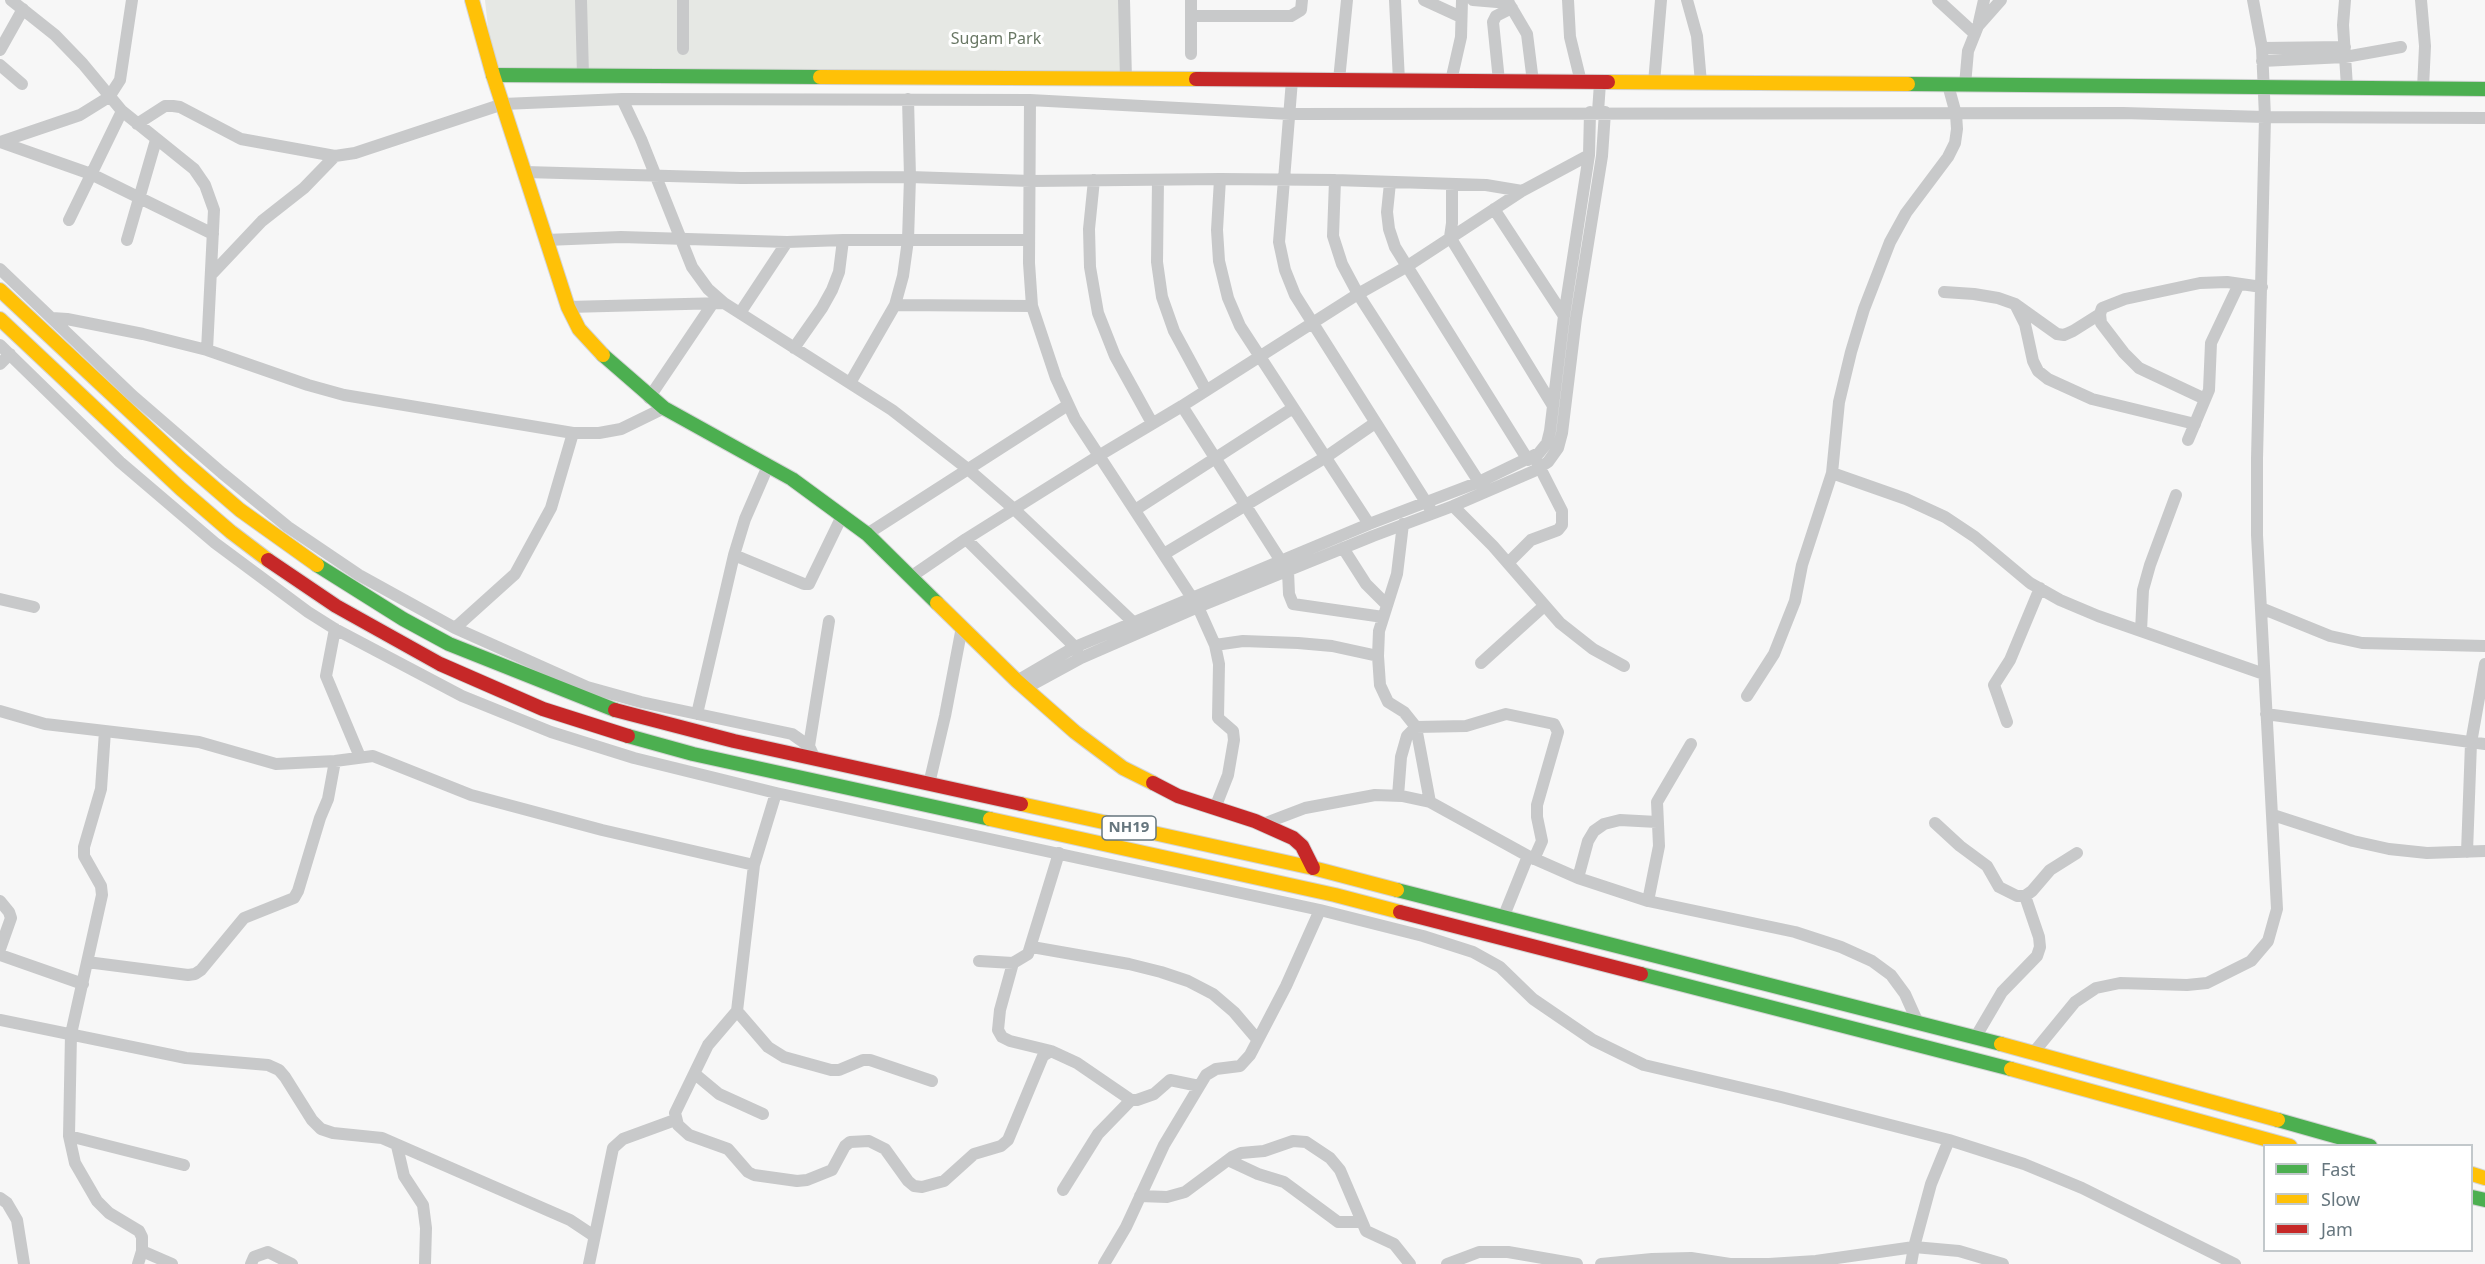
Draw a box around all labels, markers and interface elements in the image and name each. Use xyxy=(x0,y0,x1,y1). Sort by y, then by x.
park label: Sugam Park xyxy=(951,29,1041,49)
road number: NH19 xyxy=(1102,816,1156,840)
legend xyxy=(2263,1144,2473,1252)
text: Fast xyxy=(2321,1157,2356,1181)
text: Slow xyxy=(2321,1187,2360,1211)
text: Jam xyxy=(2321,1217,2353,1241)

